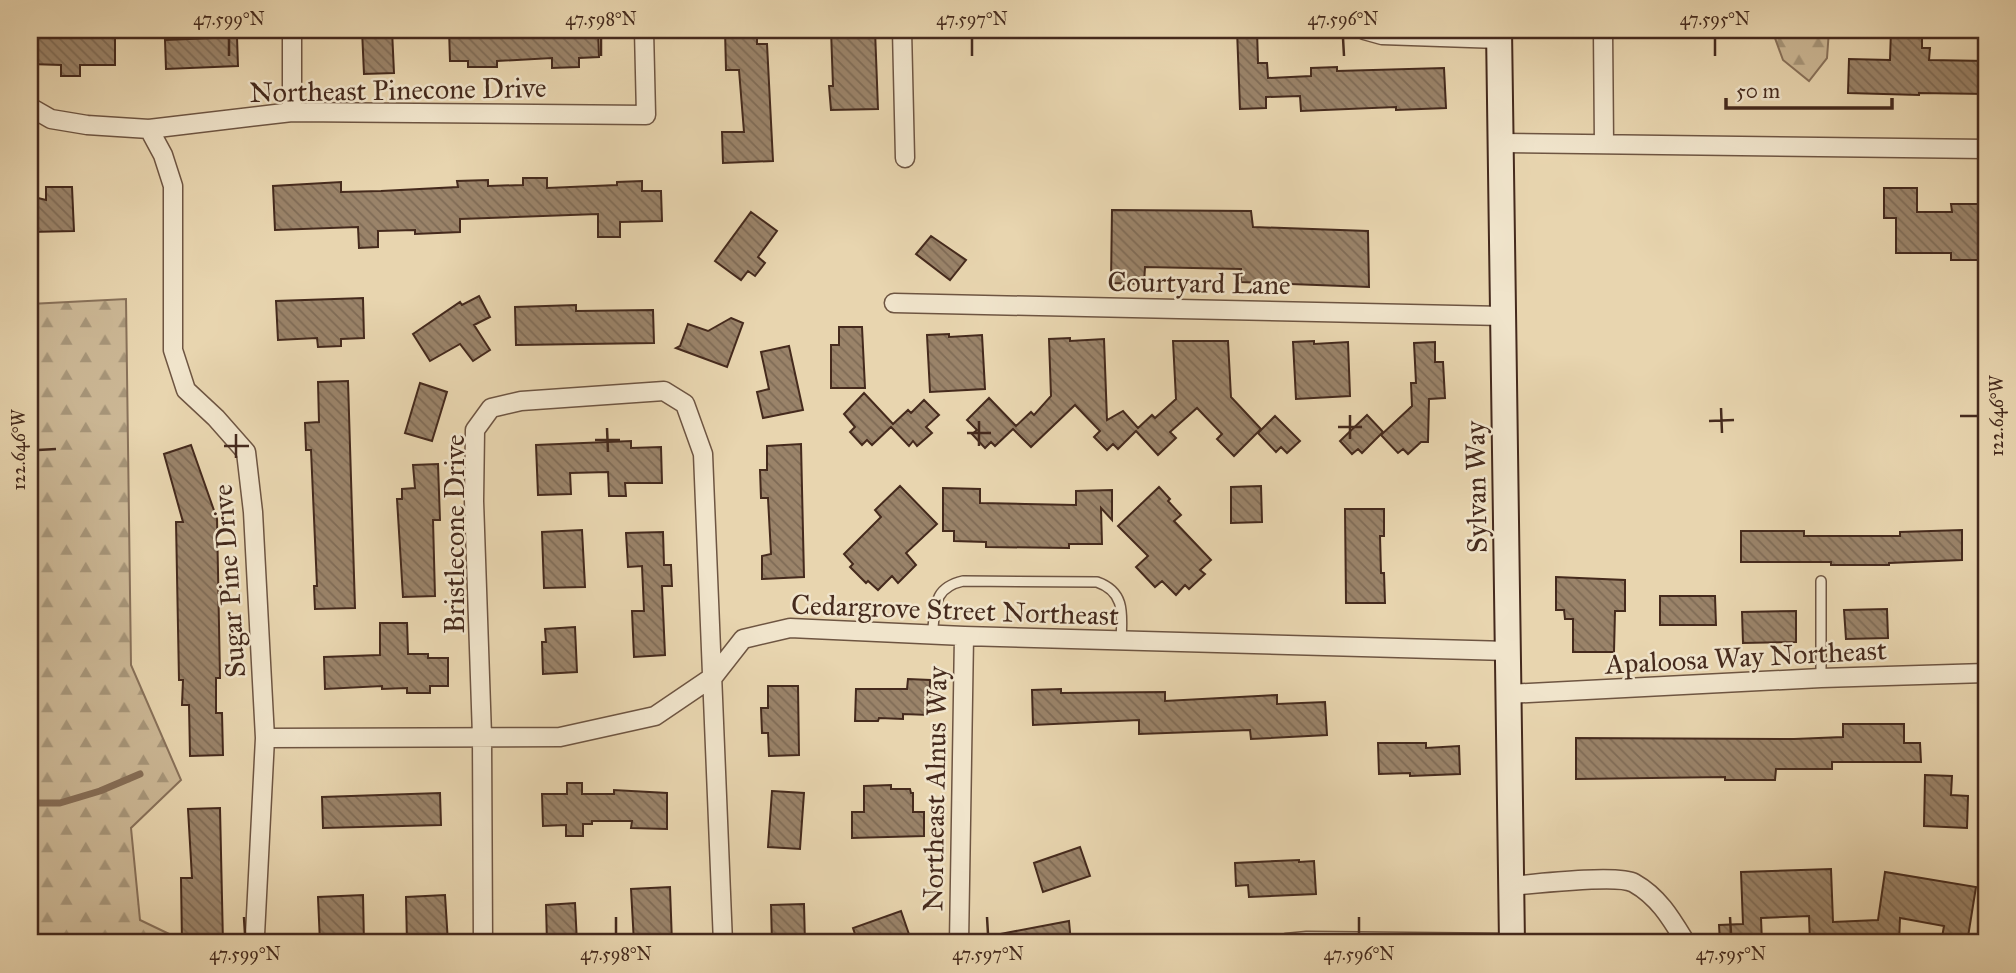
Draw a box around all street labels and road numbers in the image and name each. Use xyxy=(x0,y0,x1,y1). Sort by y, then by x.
street label: Northeast Pinecone Drive xyxy=(249,70,547,110)
street label: Courtyard Lane xyxy=(1107,264,1291,302)
street label: Sylvan Way xyxy=(1457,420,1495,553)
street label: Bristlecone Drive xyxy=(437,434,472,634)
street label: Sugar Pine Drive xyxy=(205,483,253,679)
street label: Cedargrove Street Northeast xyxy=(790,587,1120,633)
street label: Apaloosa Way Northeast xyxy=(1603,632,1888,682)
street label: Northeast Alnus Way xyxy=(915,665,955,912)

